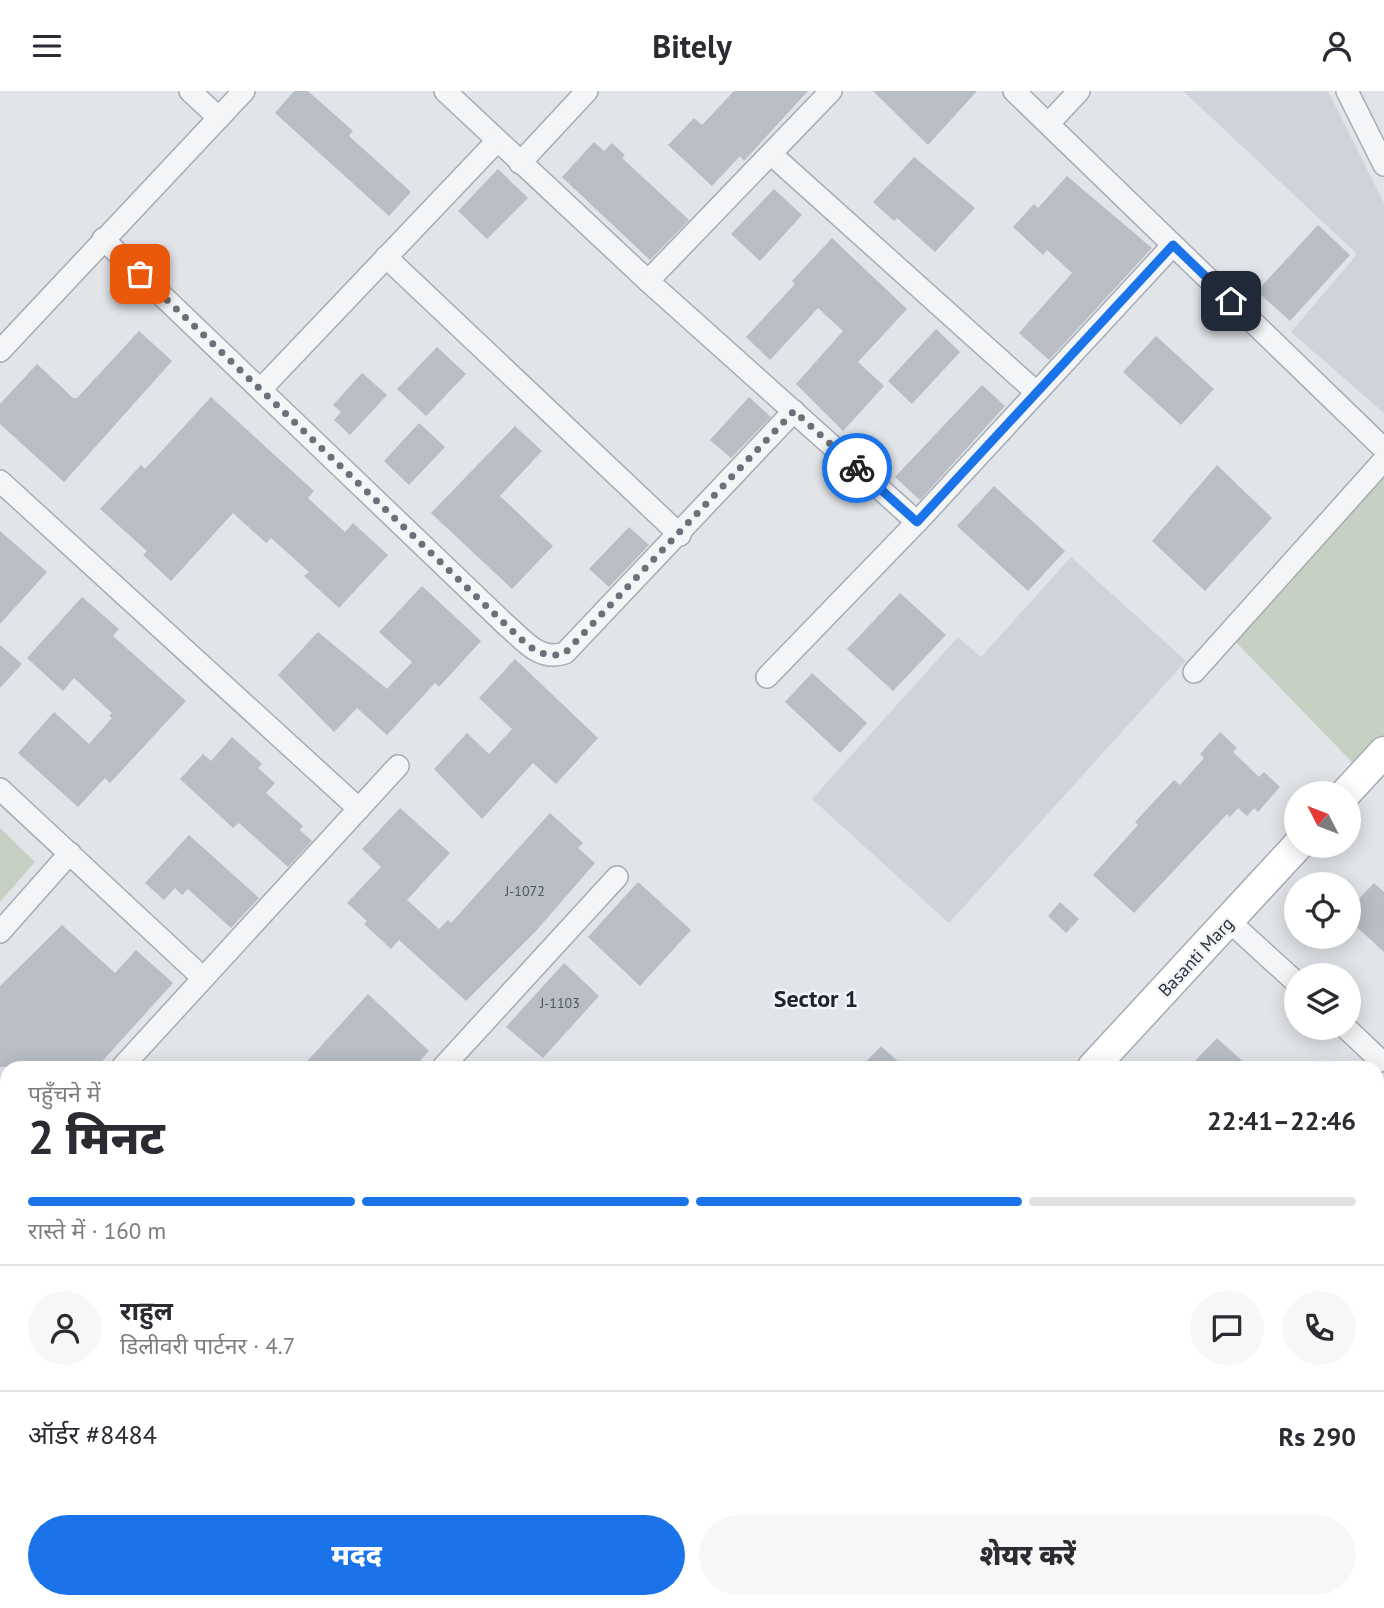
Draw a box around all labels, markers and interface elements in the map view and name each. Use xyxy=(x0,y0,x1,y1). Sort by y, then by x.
text: Bitely xyxy=(652,25,732,67)
icon: menu xyxy=(28,27,66,65)
icon: person xyxy=(1318,27,1356,65)
pin xyxy=(110,244,170,304)
icon: bag xyxy=(121,255,159,293)
pin xyxy=(1201,271,1261,331)
icon: home xyxy=(1212,282,1250,320)
courier xyxy=(822,433,892,503)
icon: bike xyxy=(838,449,876,487)
north arrow xyxy=(1284,781,1362,857)
map controls xyxy=(1284,781,1361,1040)
button: locate xyxy=(1284,872,1361,949)
house number: J-1072 xyxy=(504,882,545,900)
street label: Basanti Marg xyxy=(1153,912,1238,1001)
button: layers xyxy=(1284,963,1361,1040)
district label: Sector 1 xyxy=(774,983,858,1014)
house number: J-1103 xyxy=(539,994,580,1012)
text: पहुँचने में xyxy=(28,1079,101,1108)
text: 22:41–22:46 xyxy=(1207,1104,1356,1137)
text: 2 मिनट xyxy=(28,1107,165,1167)
text: रास्ते में · 160 m xyxy=(28,1216,166,1245)
button: person xyxy=(28,1291,102,1365)
button: chat xyxy=(1190,1291,1264,1365)
button: phone xyxy=(1282,1291,1356,1365)
text: राहुल xyxy=(120,1294,173,1327)
text: डिलीवरी पार्टनर · 4.7 xyxy=(120,1331,295,1360)
text: ऑर्डर #8484 xyxy=(28,1418,157,1451)
text: Rs 290 xyxy=(1279,1420,1356,1453)
button: मदद xyxy=(28,1515,685,1595)
button: शेयर करें xyxy=(699,1515,1356,1595)

